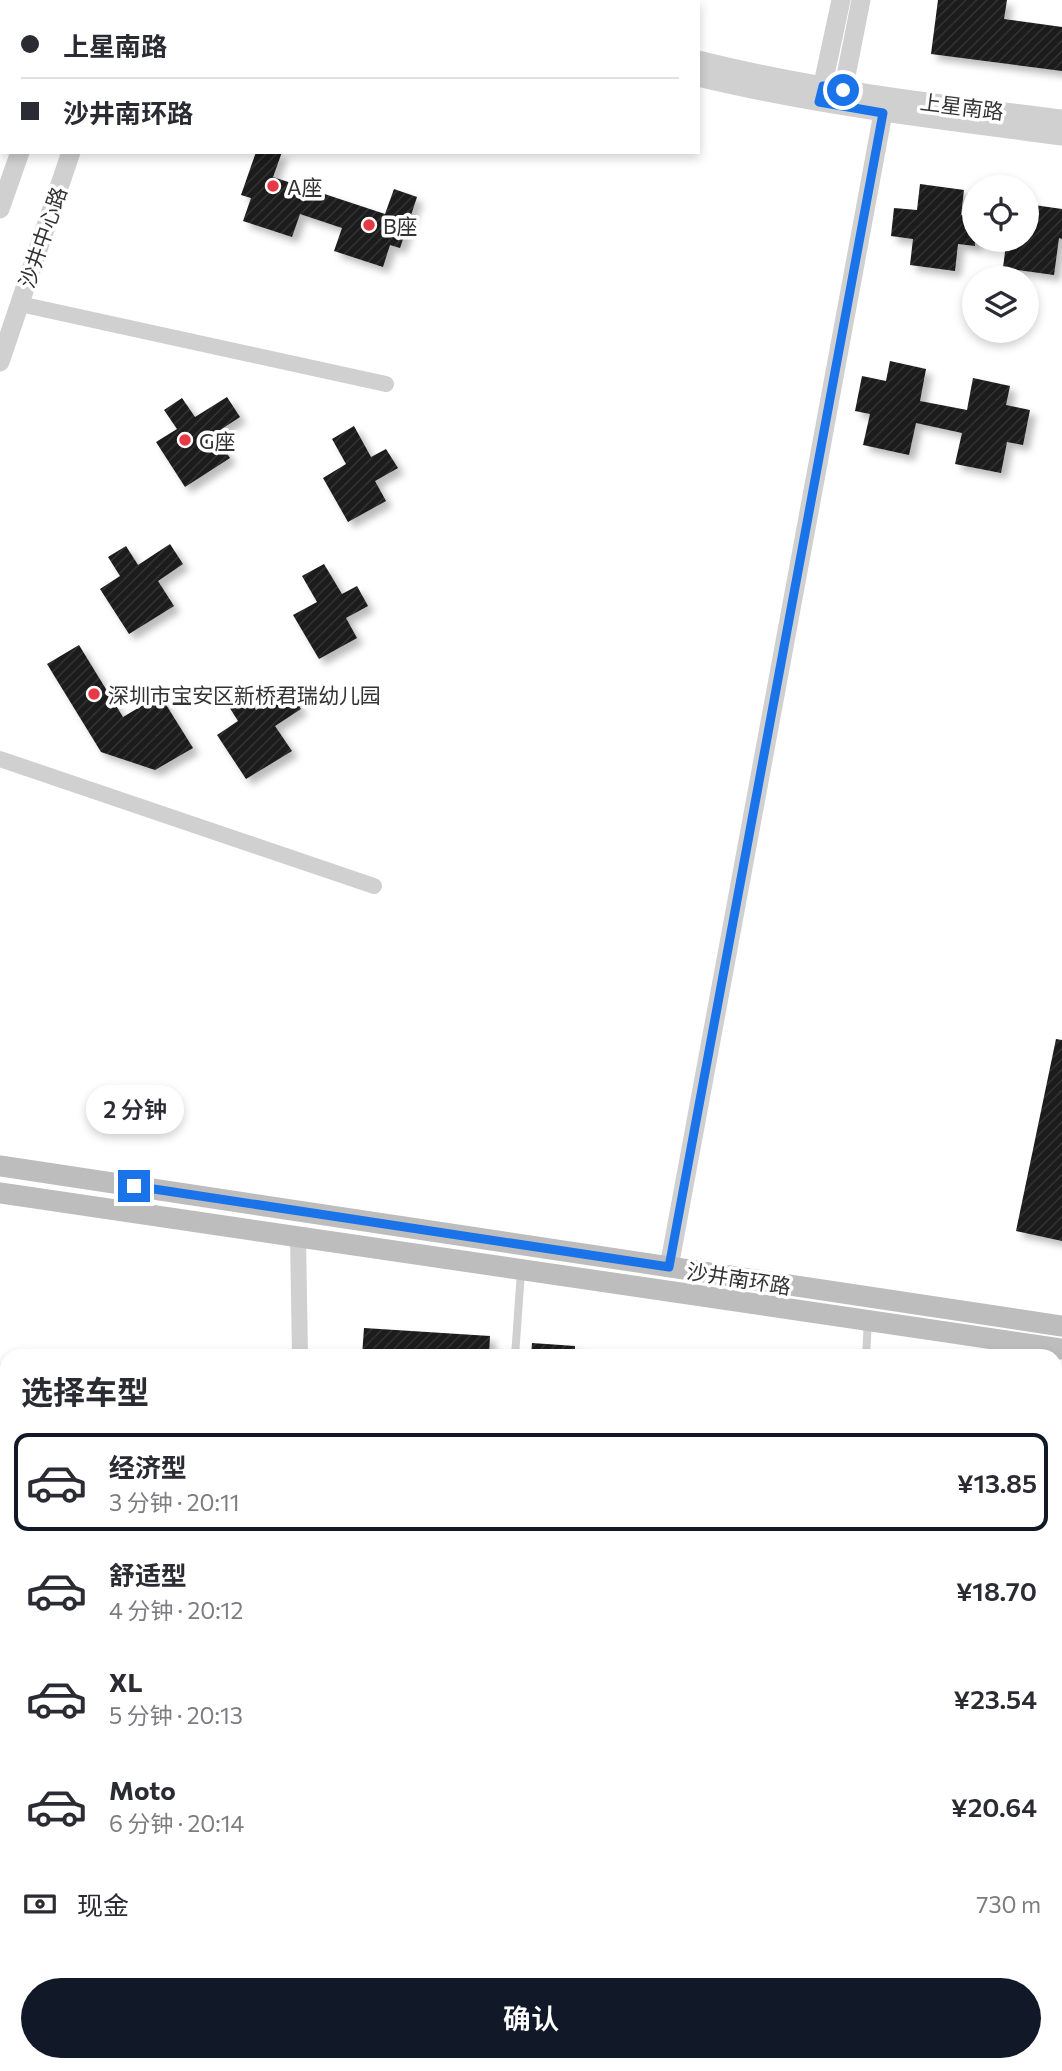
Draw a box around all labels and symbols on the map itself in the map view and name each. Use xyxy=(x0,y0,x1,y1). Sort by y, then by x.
route start xyxy=(827,74,859,106)
street label: 上星南路 xyxy=(919,88,1005,124)
place label: A座 xyxy=(287,174,323,199)
marker: A座 xyxy=(265,178,281,194)
street label: 沙井中心路 xyxy=(13,183,71,291)
place label: B座 xyxy=(383,213,418,238)
marker: B座 xyxy=(361,217,377,233)
place label: G座 xyxy=(199,428,235,453)
marker: G座 xyxy=(177,432,193,448)
place label: 深圳市宝安区新桥君瑞幼儿园 xyxy=(108,682,381,707)
marker: 深圳市宝安区新桥君瑞幼儿园 xyxy=(86,686,102,702)
callout: 2 分钟 xyxy=(85,1084,183,1134)
route end xyxy=(118,1170,150,1202)
street label: 沙井南环路 xyxy=(685,1257,793,1299)

